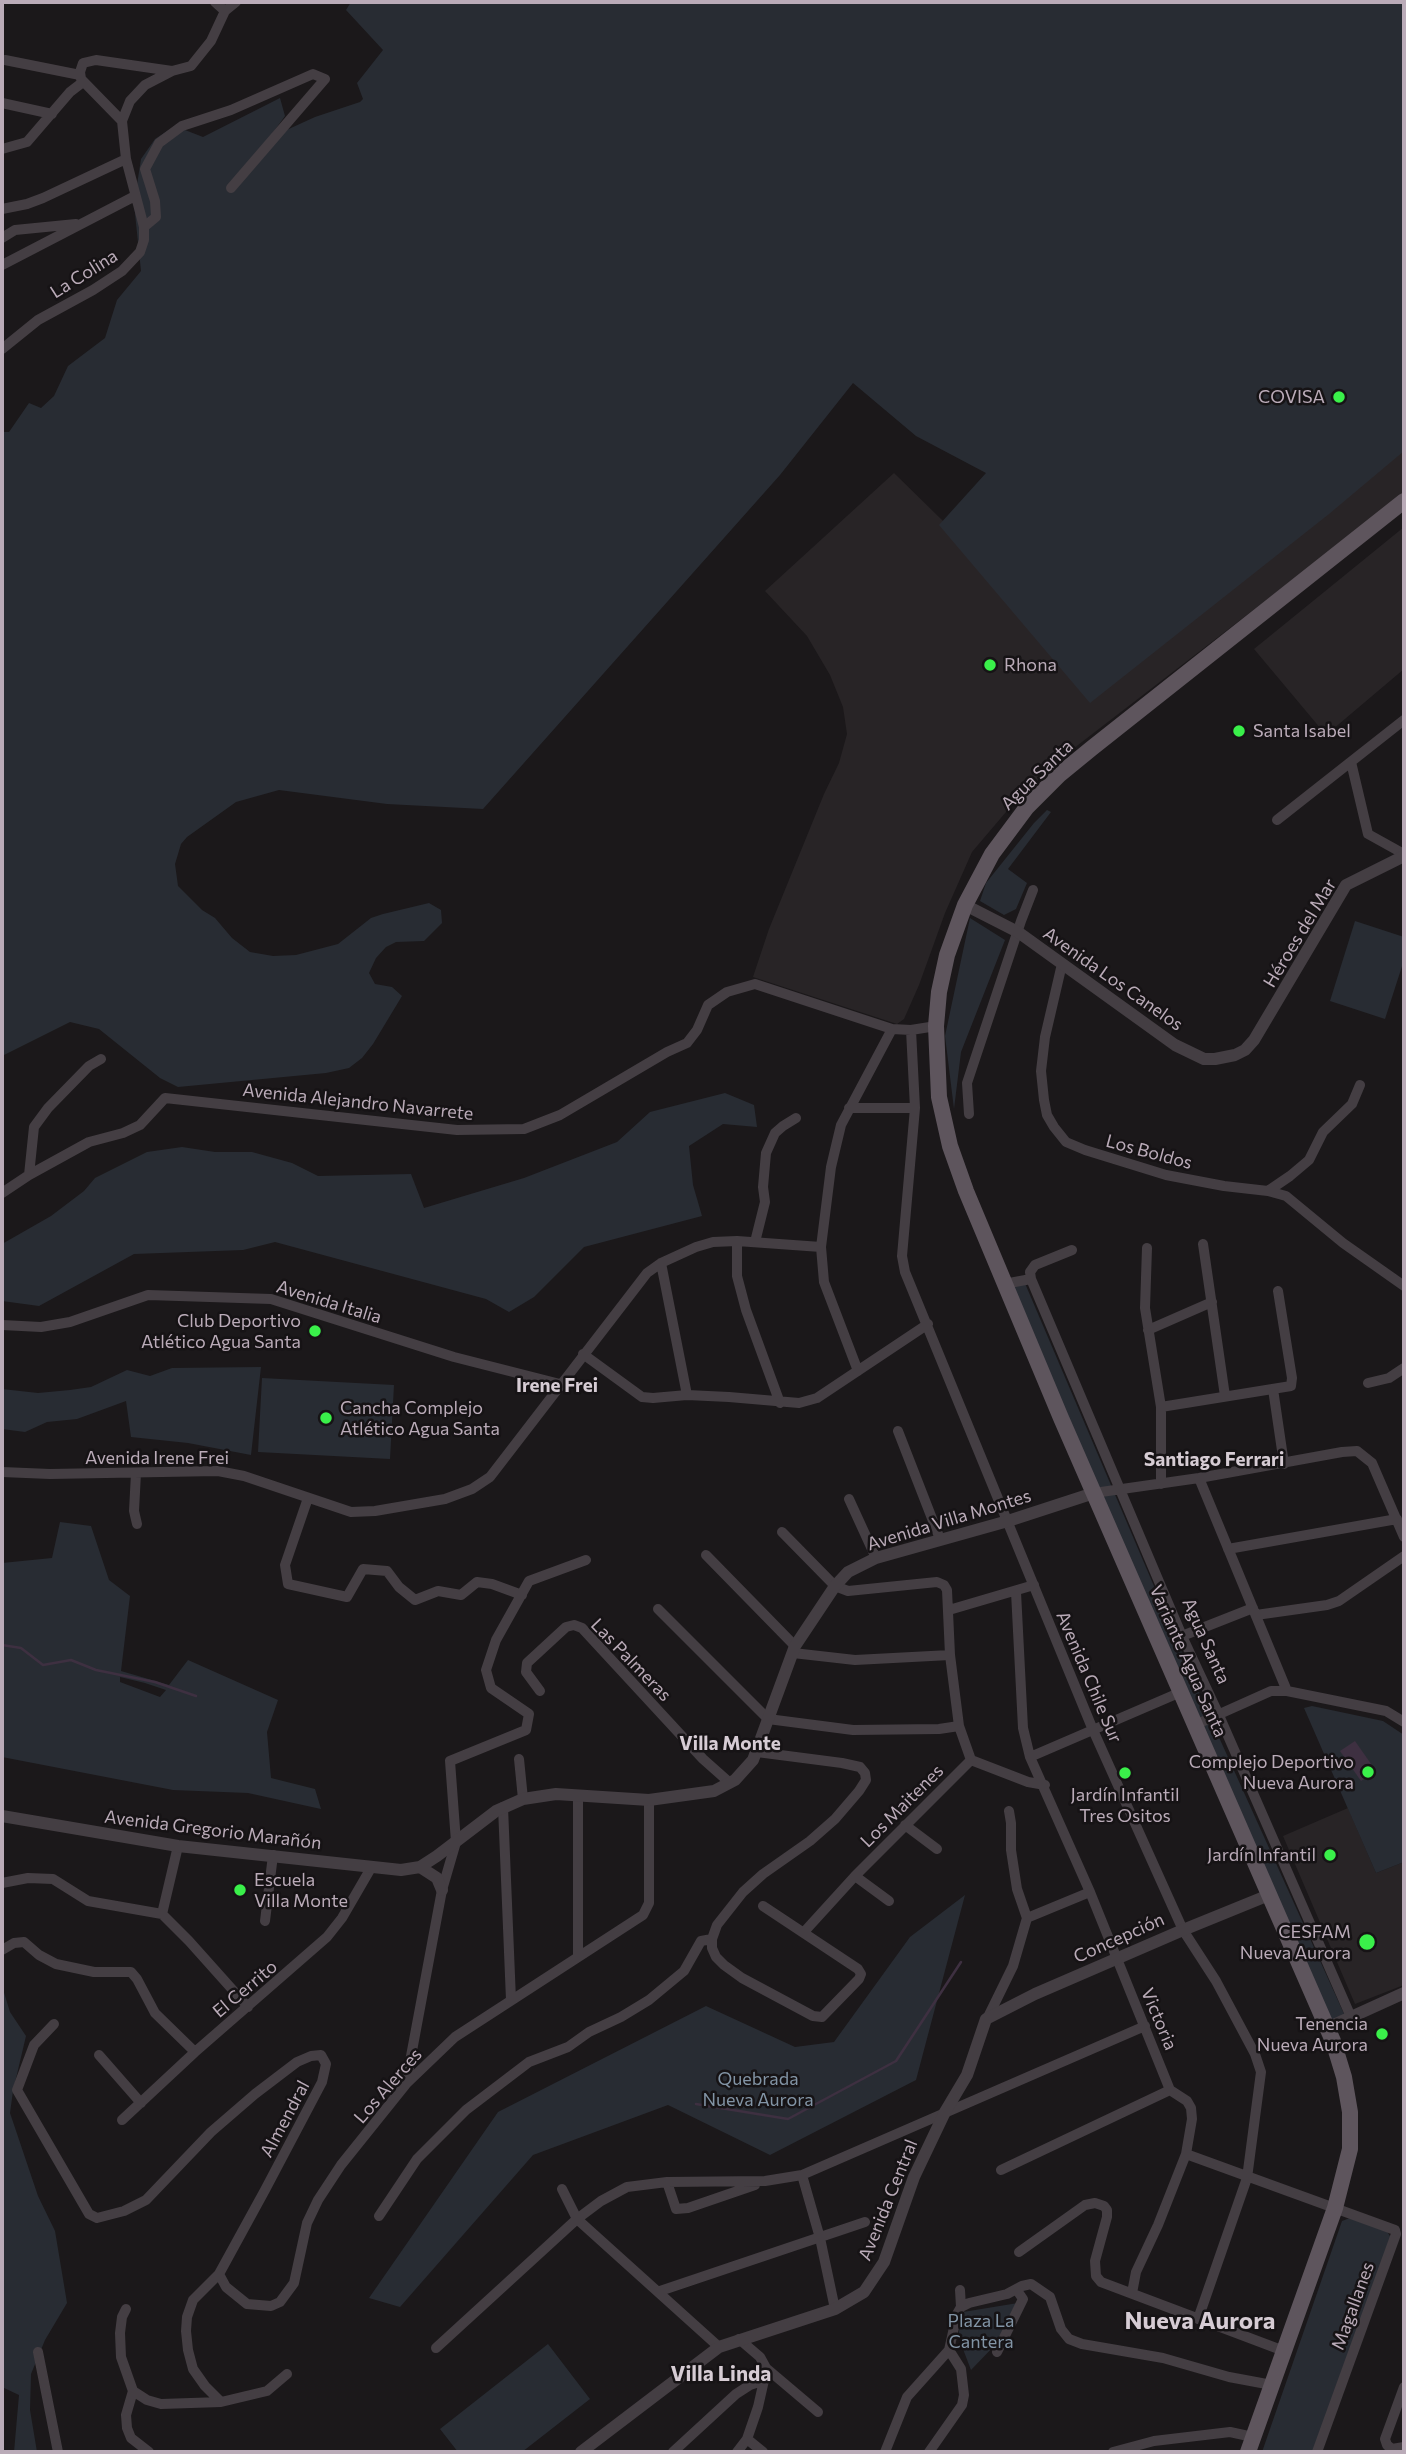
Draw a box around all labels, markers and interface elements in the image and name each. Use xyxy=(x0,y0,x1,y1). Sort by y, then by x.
street label: La Colina xyxy=(46,245,122,303)
place label: COVISA xyxy=(1258,386,1325,408)
marker: COVISA xyxy=(1331,389,1347,405)
place label: Rhona xyxy=(1004,654,1057,676)
marker: Rhona xyxy=(982,657,998,673)
place label: Santa Isabel xyxy=(1253,720,1351,742)
marker: Santa Isabel xyxy=(1231,723,1247,739)
street label: Agua Santa xyxy=(996,735,1078,815)
street label: Héroes del Mar xyxy=(1259,875,1341,991)
street label: Avenida Los Canelos xyxy=(1039,923,1187,1035)
street label: Avenida Alejandro Navarrete xyxy=(241,1079,475,1125)
street label: Los Boldos xyxy=(1103,1130,1195,1174)
street label: Avenida Italia xyxy=(274,1276,384,1328)
place label: Club Deportivo Atlético Agua Santa xyxy=(141,1310,301,1352)
marker: Club Deportivo Atlético Agua Santa xyxy=(307,1323,323,1339)
district label: Irene Frei xyxy=(516,1375,598,1397)
place label: Cancha Complejo Atlético Agua Santa xyxy=(340,1397,500,1440)
marker: Cancha Complejo Atlético Agua Santa xyxy=(318,1410,334,1426)
street label: Avenida Irene Frei xyxy=(85,1447,229,1469)
district label: Santiago Ferrari xyxy=(1144,1449,1284,1471)
street label: Avenida Villa Montes xyxy=(864,1485,1034,1555)
street label: Variante Agua Santa xyxy=(1145,1582,1231,1740)
street label: Agua Santa xyxy=(1177,1595,1235,1687)
street label: Avenida Chile Sur xyxy=(1052,1608,1126,1746)
street label: Las Palmeras xyxy=(586,1614,676,1706)
district label: Villa Monte xyxy=(679,1733,781,1755)
place label: Complejo Deportivo Nueva Aurora xyxy=(1189,1751,1354,1794)
street label: Los Maitenes xyxy=(856,1760,948,1852)
marker: Complejo Deportivo Nueva Aurora xyxy=(1360,1764,1376,1780)
marker: Jardín Infantil Tres Ositos xyxy=(1117,1765,1133,1781)
place label: Jardín Infantil Tres Ositos xyxy=(1071,1784,1179,1826)
street label: Avenida Gregorio Marañón xyxy=(103,1806,323,1854)
place label: Jardín Infantil xyxy=(1207,1844,1316,1866)
marker: Jardín Infantil xyxy=(1322,1847,1338,1863)
place label: Escuela Villa Monte xyxy=(254,1869,348,1912)
marker: Escuela Villa Monte xyxy=(232,1882,248,1898)
street label: Concepción xyxy=(1070,1908,1168,1968)
place label: CESFAM Nueva Aurora xyxy=(1240,1921,1351,1964)
marker: CESFAM Nueva Aurora xyxy=(1357,1932,1377,1952)
street label: El Cerrito xyxy=(208,1956,282,2022)
street label: Victoria xyxy=(1136,1985,1182,2053)
place label: Tenencia Nueva Aurora xyxy=(1257,2013,1368,2056)
marker: Tenencia Nueva Aurora xyxy=(1374,2026,1390,2042)
street label: Los Alerces xyxy=(350,2044,426,2128)
park label: Quebrada Nueva Aurora xyxy=(702,2068,814,2110)
street label: Almendral xyxy=(256,2077,314,2161)
street label: Avenida Central xyxy=(854,2136,922,2264)
street label: Magallanes xyxy=(1327,2259,1379,2353)
district label: Nueva Aurora xyxy=(1125,2307,1275,2335)
park label: Plaza La Cantera xyxy=(948,2310,1014,2352)
district label: Villa Linda xyxy=(671,2361,771,2387)

